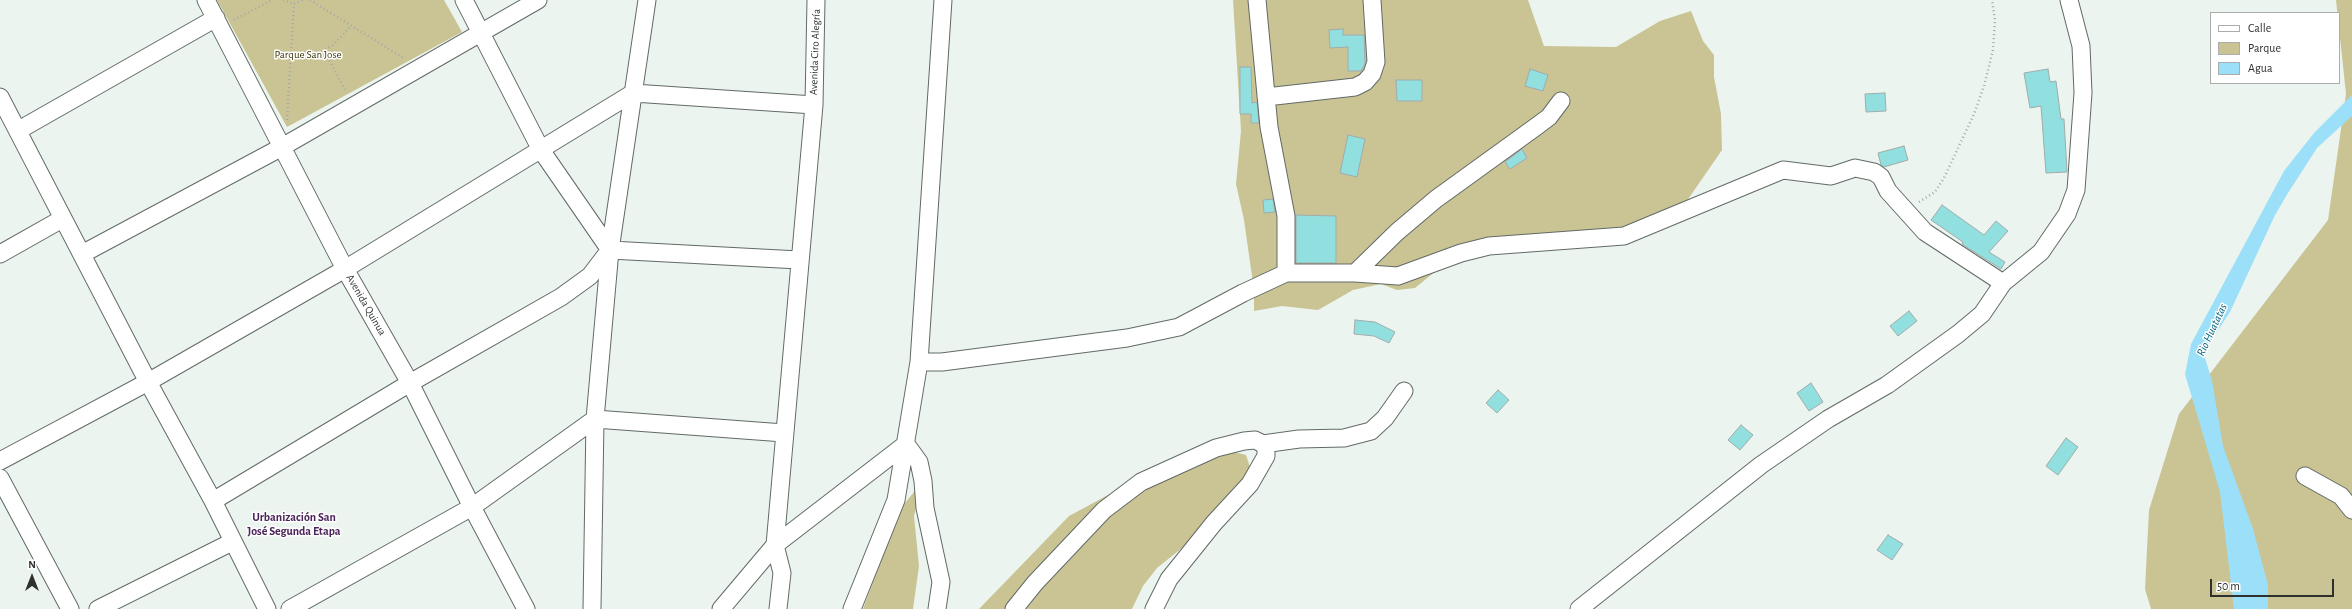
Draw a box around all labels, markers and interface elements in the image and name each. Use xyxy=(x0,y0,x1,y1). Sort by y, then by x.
street label: Avenida Ciro Alegría xyxy=(807,9,823,95)
legend xyxy=(2210,12,2340,84)
text: Calle xyxy=(2248,22,2271,34)
text: Parque xyxy=(2248,42,2281,54)
park label: Parque San Jose xyxy=(274,48,342,62)
text: Agua xyxy=(2248,62,2272,74)
street label: Avenida Quinua xyxy=(343,272,389,338)
water label: Rio Huatatas xyxy=(2194,301,2230,359)
district label: Urbanización San José Segunda Etapa xyxy=(247,510,341,538)
north arrow xyxy=(12,557,52,597)
text: N xyxy=(28,559,36,570)
scale bar xyxy=(2212,571,2336,597)
text: 50 m xyxy=(2217,580,2240,592)

